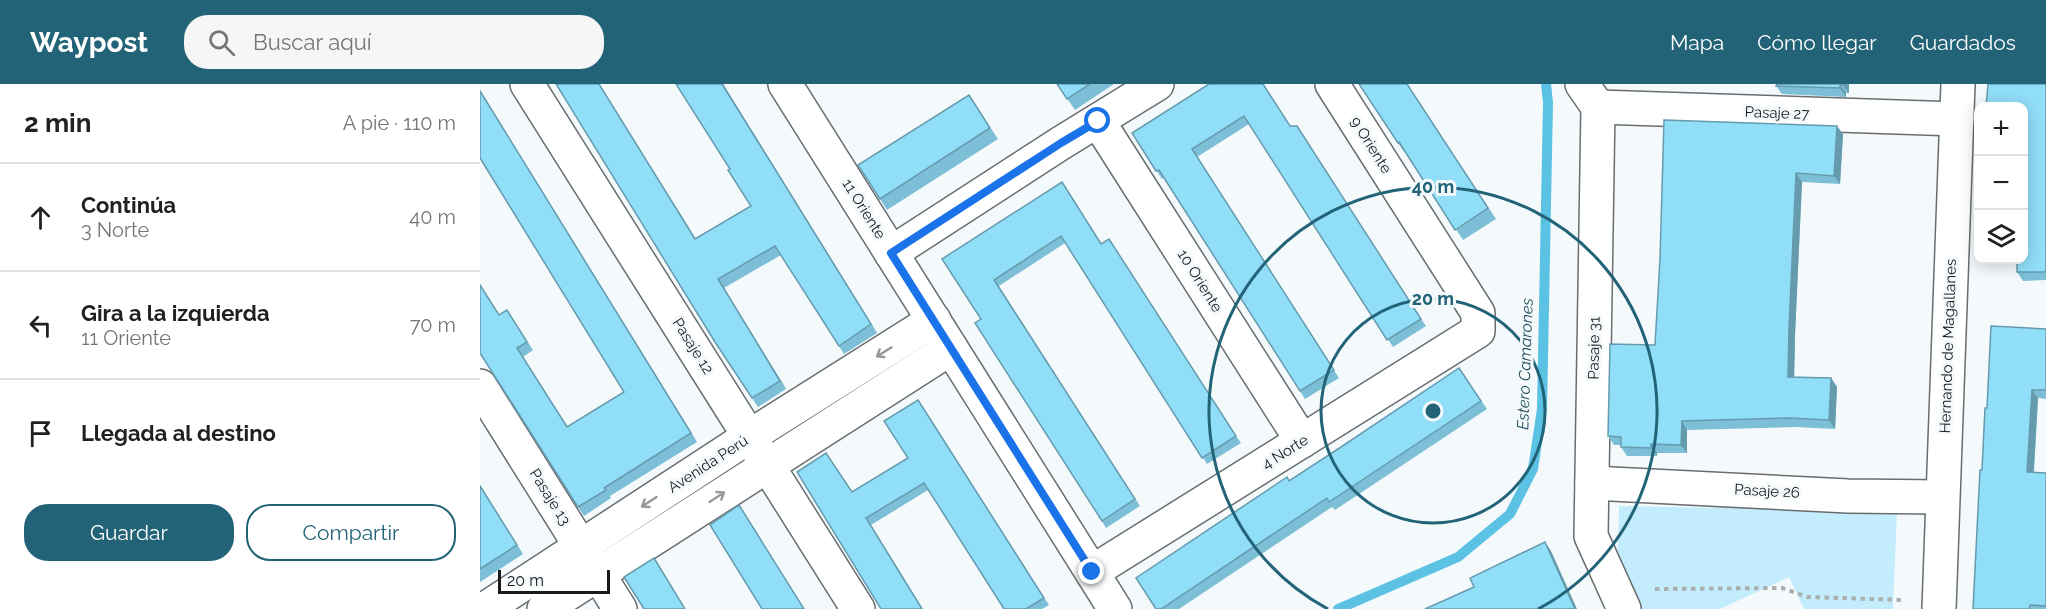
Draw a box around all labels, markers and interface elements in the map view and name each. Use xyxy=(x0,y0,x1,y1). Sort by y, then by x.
search box xyxy=(184,15,604,69)
text: Waypost xyxy=(30,26,148,59)
icon: search xyxy=(205,26,238,59)
text: Buscar aquí xyxy=(253,29,372,55)
text: Mapa xyxy=(1670,30,1724,55)
text: Cómo llegar xyxy=(1757,30,1877,55)
text: Guardados xyxy=(1910,30,2016,55)
map controls xyxy=(1974,102,2028,264)
button: + xyxy=(1974,102,2028,156)
street label: Pasaje 27 xyxy=(1744,103,1810,123)
route start xyxy=(1084,107,1110,133)
text: 2 min xyxy=(24,108,91,138)
text: A pie · 110 m xyxy=(343,111,456,135)
street label: 9 Oriente xyxy=(1347,113,1396,177)
button: − xyxy=(1974,156,2028,210)
street label: 11 Oriente xyxy=(838,176,890,243)
text: 40 m xyxy=(1412,176,1454,197)
text: Continúa xyxy=(81,192,176,218)
icon: ahead xyxy=(24,201,57,234)
text: 40 m xyxy=(409,205,456,229)
button: layers xyxy=(1974,210,2028,264)
text: 3 Norte xyxy=(81,218,149,242)
street label: 10 Oriente xyxy=(1174,246,1226,316)
street label: Hernando de Magallanes xyxy=(1936,258,1960,434)
text: 20 m xyxy=(1412,288,1454,309)
water label: Estero Camarones xyxy=(1513,297,1537,430)
text: Gira a la izquierda xyxy=(81,300,270,326)
icon: left xyxy=(24,309,57,342)
text: 70 m xyxy=(410,313,456,337)
street label: Pasaje 12 xyxy=(669,314,717,378)
street label: Pasaje 31 xyxy=(1584,316,1604,380)
text: 11 Oriente xyxy=(81,326,171,350)
one-way arrow xyxy=(876,346,893,358)
centre of rings xyxy=(1423,401,1443,421)
icon: arrive xyxy=(24,417,57,450)
text: Llegada al destino xyxy=(81,420,276,446)
street label: Avenida Perú xyxy=(665,431,751,497)
street label: 4 Norte xyxy=(1258,431,1312,473)
street label: Pasaje 13 xyxy=(526,465,574,529)
street label: Pasaje 26 xyxy=(1734,480,1800,502)
one-way arrow xyxy=(708,491,725,504)
one-way arrow xyxy=(641,496,658,509)
button: Guardar xyxy=(24,504,234,561)
button: Compartir xyxy=(246,504,456,561)
route end xyxy=(1078,558,1104,584)
scale bar xyxy=(498,567,610,594)
text: 20 m xyxy=(507,571,544,590)

